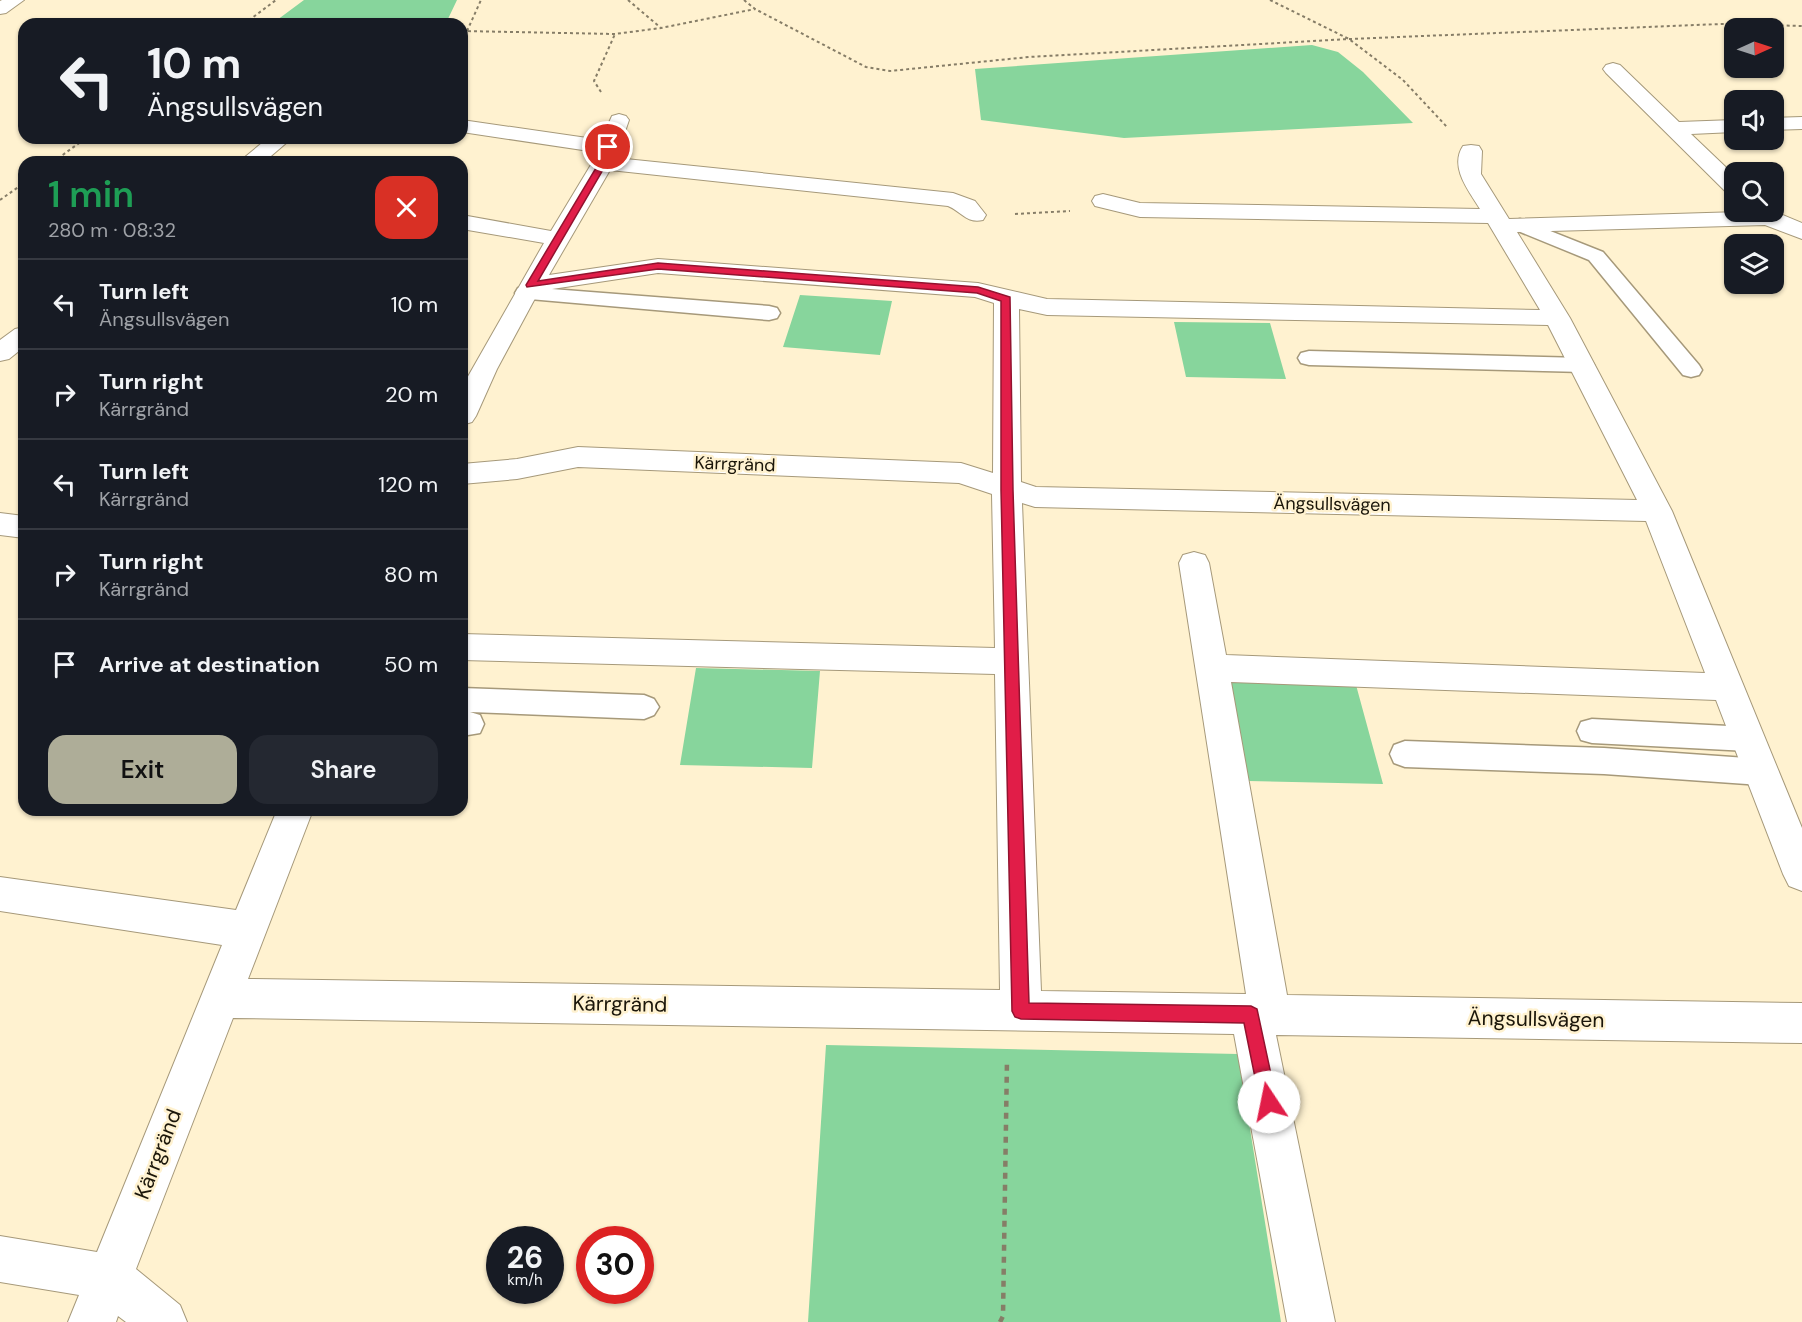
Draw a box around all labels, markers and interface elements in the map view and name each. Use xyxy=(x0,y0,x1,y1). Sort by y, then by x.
north arrow xyxy=(1724,18,1784,78)
map controls xyxy=(1724,18,1784,294)
text: 10 m xyxy=(147,36,241,91)
icon: left xyxy=(48,42,126,120)
text: Ängsullsvägen xyxy=(147,89,323,124)
button: sound xyxy=(1724,90,1784,150)
pin xyxy=(582,121,633,172)
icon: arrive xyxy=(591,130,624,163)
button: search xyxy=(1724,162,1784,222)
text: 1 min xyxy=(48,171,134,218)
button: close xyxy=(375,176,438,239)
text: 280 m · 08:32 xyxy=(48,217,176,243)
button: layers xyxy=(1724,234,1784,294)
text: Turn left xyxy=(99,277,189,306)
icon: left xyxy=(48,288,81,321)
text: 10 m xyxy=(391,290,438,319)
text: Ängsullsvägen xyxy=(99,306,229,332)
text: Turn right xyxy=(99,367,204,396)
icon: right xyxy=(48,378,81,411)
text: 20 m xyxy=(385,380,438,409)
text: Kärrgränd xyxy=(99,396,189,422)
street label: Kärrgränd xyxy=(694,451,776,477)
text: Turn left xyxy=(99,457,189,486)
icon: left xyxy=(48,468,81,501)
text: 120 m xyxy=(378,470,438,499)
text: Kärrgränd xyxy=(99,486,189,512)
street label: Ängsullsvägen xyxy=(1273,491,1391,517)
text: Turn right xyxy=(99,547,204,576)
icon: right xyxy=(48,558,81,591)
text: 80 m xyxy=(384,560,438,589)
text: Kärrgränd xyxy=(99,576,189,602)
icon: arrive xyxy=(48,648,81,681)
text: Arrive at destination xyxy=(99,650,320,679)
text: 50 m xyxy=(384,650,438,679)
button: Exit xyxy=(48,735,237,804)
button: Share xyxy=(249,735,438,804)
street label: Kärrgränd xyxy=(572,989,668,1019)
street label: Ängsullsvägen xyxy=(1467,1004,1605,1034)
position arrow xyxy=(1237,1070,1301,1134)
street label: Kärrgränd xyxy=(128,1105,188,1203)
speed limit sign: 30 xyxy=(576,1226,654,1304)
text: 26 xyxy=(507,1238,543,1277)
text: km/h xyxy=(507,1270,543,1290)

